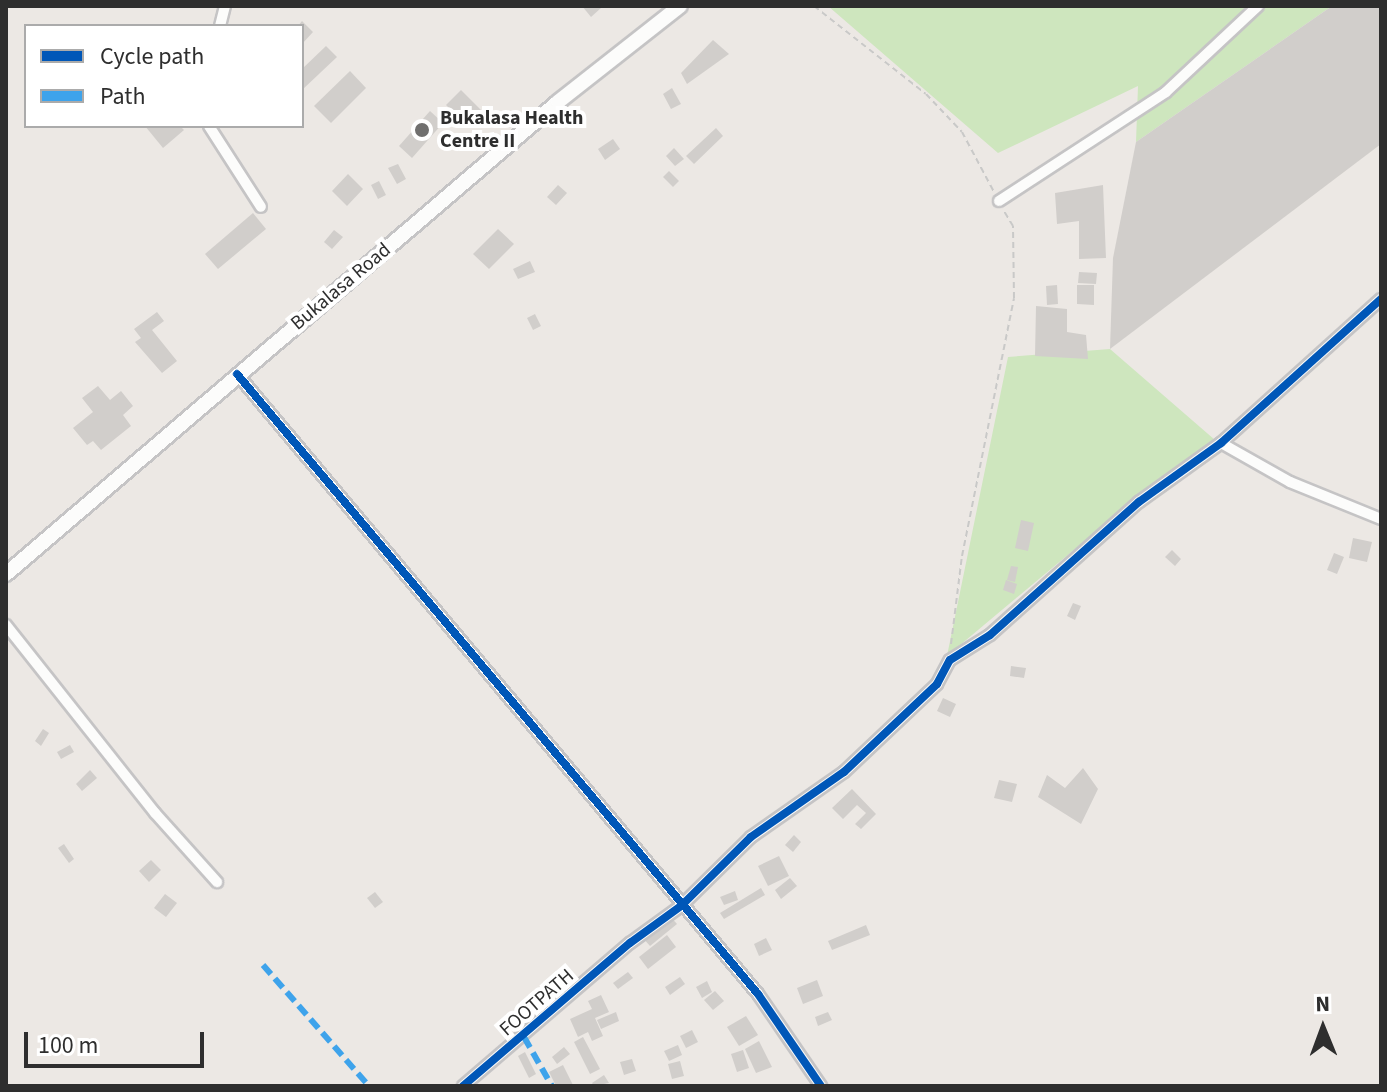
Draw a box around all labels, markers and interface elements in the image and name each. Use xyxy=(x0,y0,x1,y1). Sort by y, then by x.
legend xyxy=(24,24,304,128)
text: Cycle path xyxy=(100,39,204,74)
text: Path xyxy=(100,79,146,114)
place label: Bukalasa Health Centre II xyxy=(440,106,583,153)
marker: Bukalasa Health Centre II xyxy=(411,119,433,141)
street label: Bukalasa Road xyxy=(286,238,396,336)
street label: FOOTPATH xyxy=(495,964,579,1042)
north arrow xyxy=(1283,988,1363,1068)
text: N xyxy=(1315,988,1330,1020)
scale bar xyxy=(28,1016,208,1066)
text: 100 m xyxy=(38,1028,98,1063)

